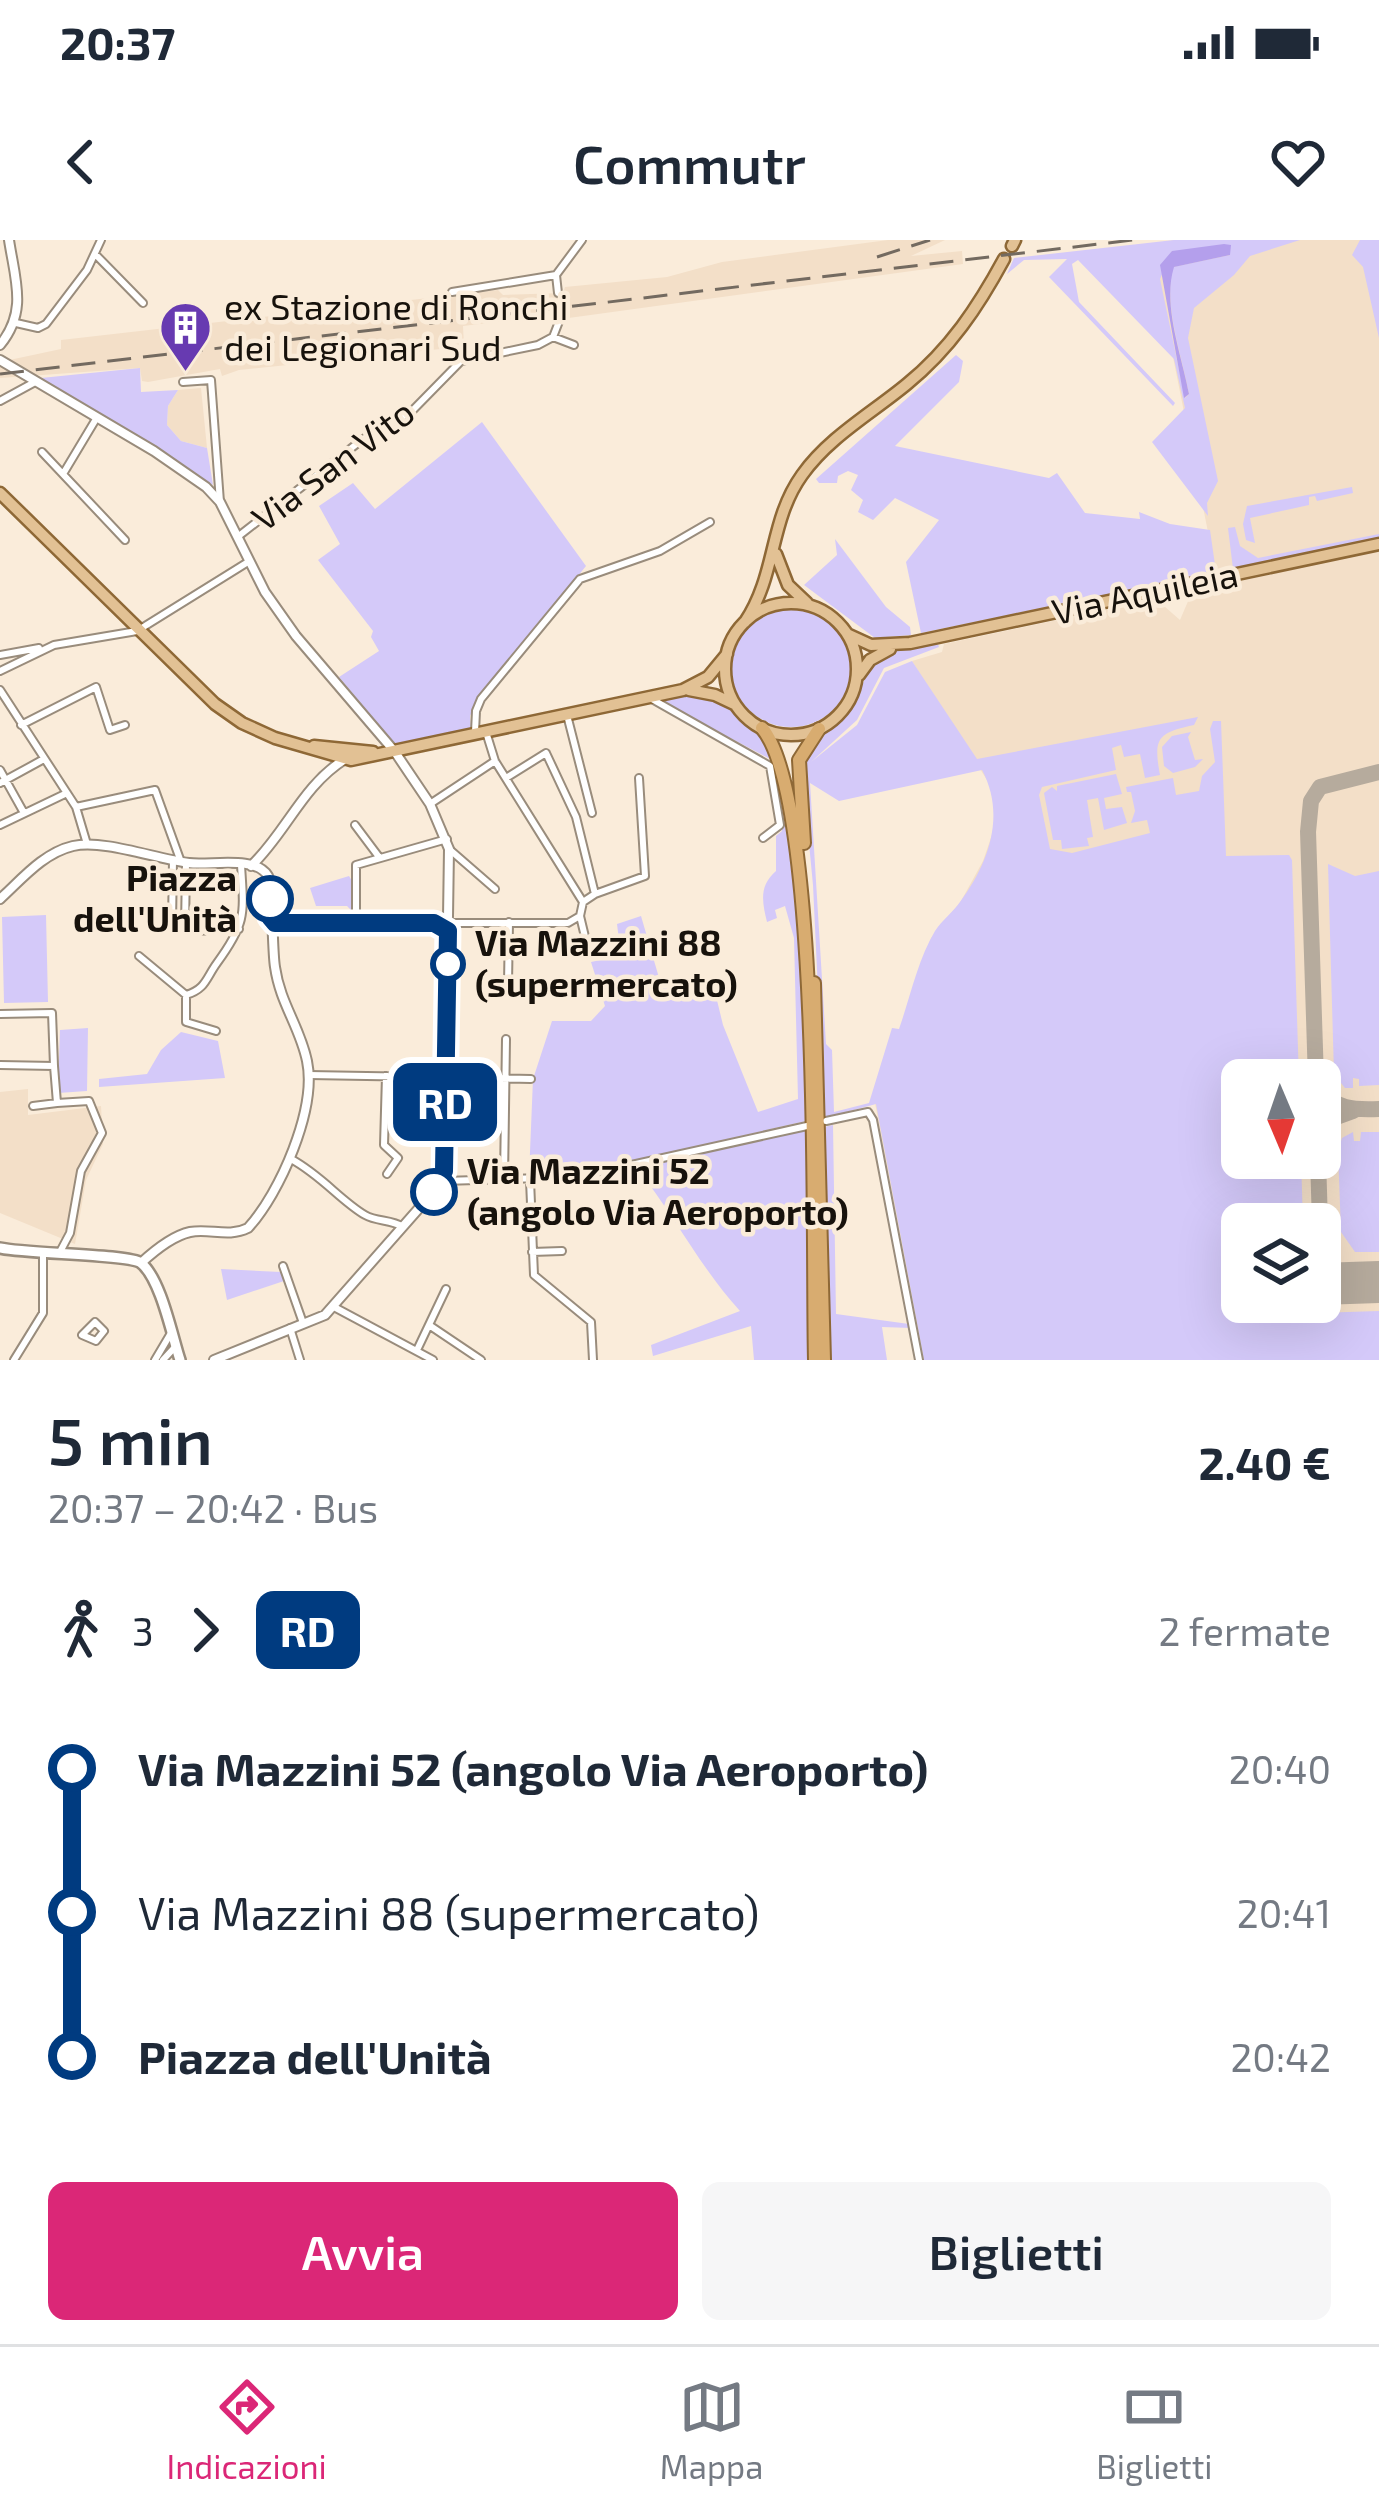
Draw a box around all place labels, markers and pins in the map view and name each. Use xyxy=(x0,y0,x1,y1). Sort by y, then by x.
place label: ex Stazione di Ronchi dei Legionari Sud xyxy=(224,284,568,368)
building icon: ex Stazione di Ronchi dei Legionari Sud xyxy=(157,300,213,374)
place label: Piazza dell'Unità xyxy=(73,855,237,939)
marker: Piazza dell'Unità xyxy=(248,877,292,921)
place label: Via Mazzini 88 (supermercato) xyxy=(475,920,738,1004)
marker: Via Mazzini 88 (supermercato) xyxy=(432,948,464,980)
place label: Via Mazzini 52 (angolo Via Aeroporto) xyxy=(467,1148,849,1232)
marker: Via Mazzini 52 (angolo Via Aeroporto) xyxy=(412,1170,456,1214)

